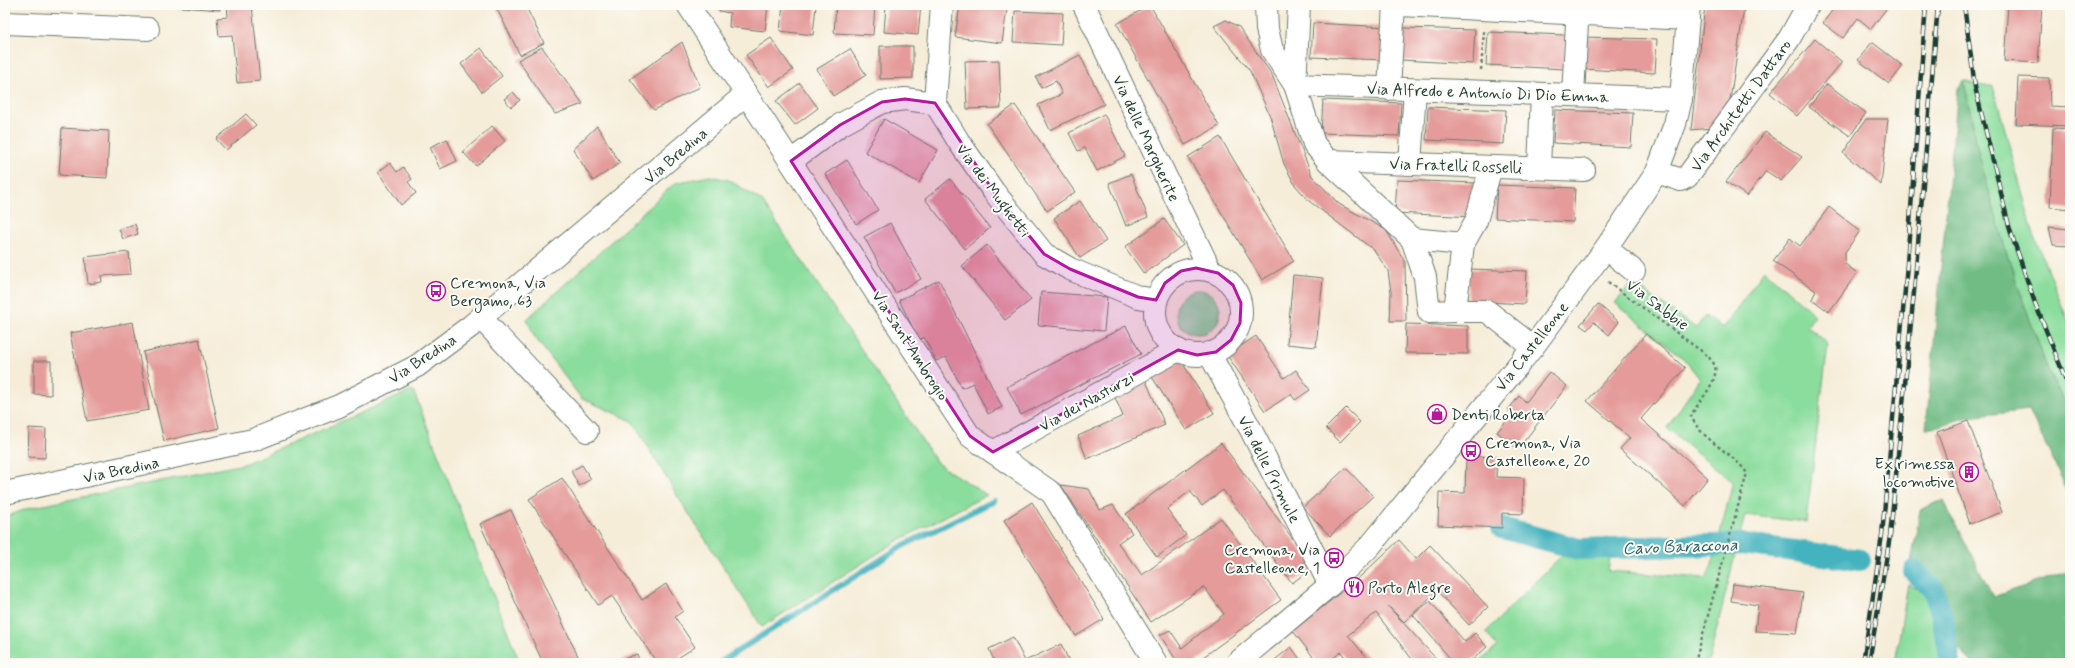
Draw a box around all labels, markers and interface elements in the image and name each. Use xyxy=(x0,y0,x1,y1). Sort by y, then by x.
street label: Via Architetti Dattaro xyxy=(1686,35,1797,176)
street label: Via delle Margherite xyxy=(1106,72,1184,206)
street label: Via Alfredo e Antonio Di Dio Emma xyxy=(1366,79,1610,108)
street label: Via Bredina xyxy=(640,123,712,189)
street label: Via dei Mughetti xyxy=(950,140,1035,243)
street label: Via Fratelli Rosselli xyxy=(1389,154,1523,179)
place label: Cremona, Via Bergamo, 63 xyxy=(450,273,546,313)
street label: Via Sabbie xyxy=(1621,275,1693,336)
bus stop icon: Cremona, Via Bergamo, 63 xyxy=(425,280,447,302)
street label: Via Sant'Ambrogio xyxy=(866,287,953,405)
street label: Via Castelleone xyxy=(1491,298,1574,396)
street label: Via Bredina xyxy=(385,329,461,389)
street label: Via dei Nasturzi xyxy=(1036,368,1138,437)
shop icon: Denti Roberta xyxy=(1426,403,1448,425)
place label: Denti Roberta xyxy=(1451,405,1545,426)
street label: Via delle Primule xyxy=(1232,412,1305,527)
place label: Cremona, Via Castelleone, 20 xyxy=(1485,433,1590,472)
bus stop icon: Cremona, Via Castelleone, 20 xyxy=(1460,440,1482,462)
street label: Via Bredina xyxy=(81,452,161,489)
place label: Ex rimessa locomotive xyxy=(1875,454,1955,493)
building icon: Ex rimessa locomotive xyxy=(1958,461,1980,483)
water label: Cavo Baraccona xyxy=(1622,534,1739,560)
place label: Cremona, Via Castelleone, 1 xyxy=(1224,540,1320,579)
bus stop icon: Cremona, Via Castelleone, 1 xyxy=(1323,547,1345,569)
restaurant icon: Porto Alegre xyxy=(1343,576,1365,598)
place label: Porto Alegre xyxy=(1368,578,1451,600)

